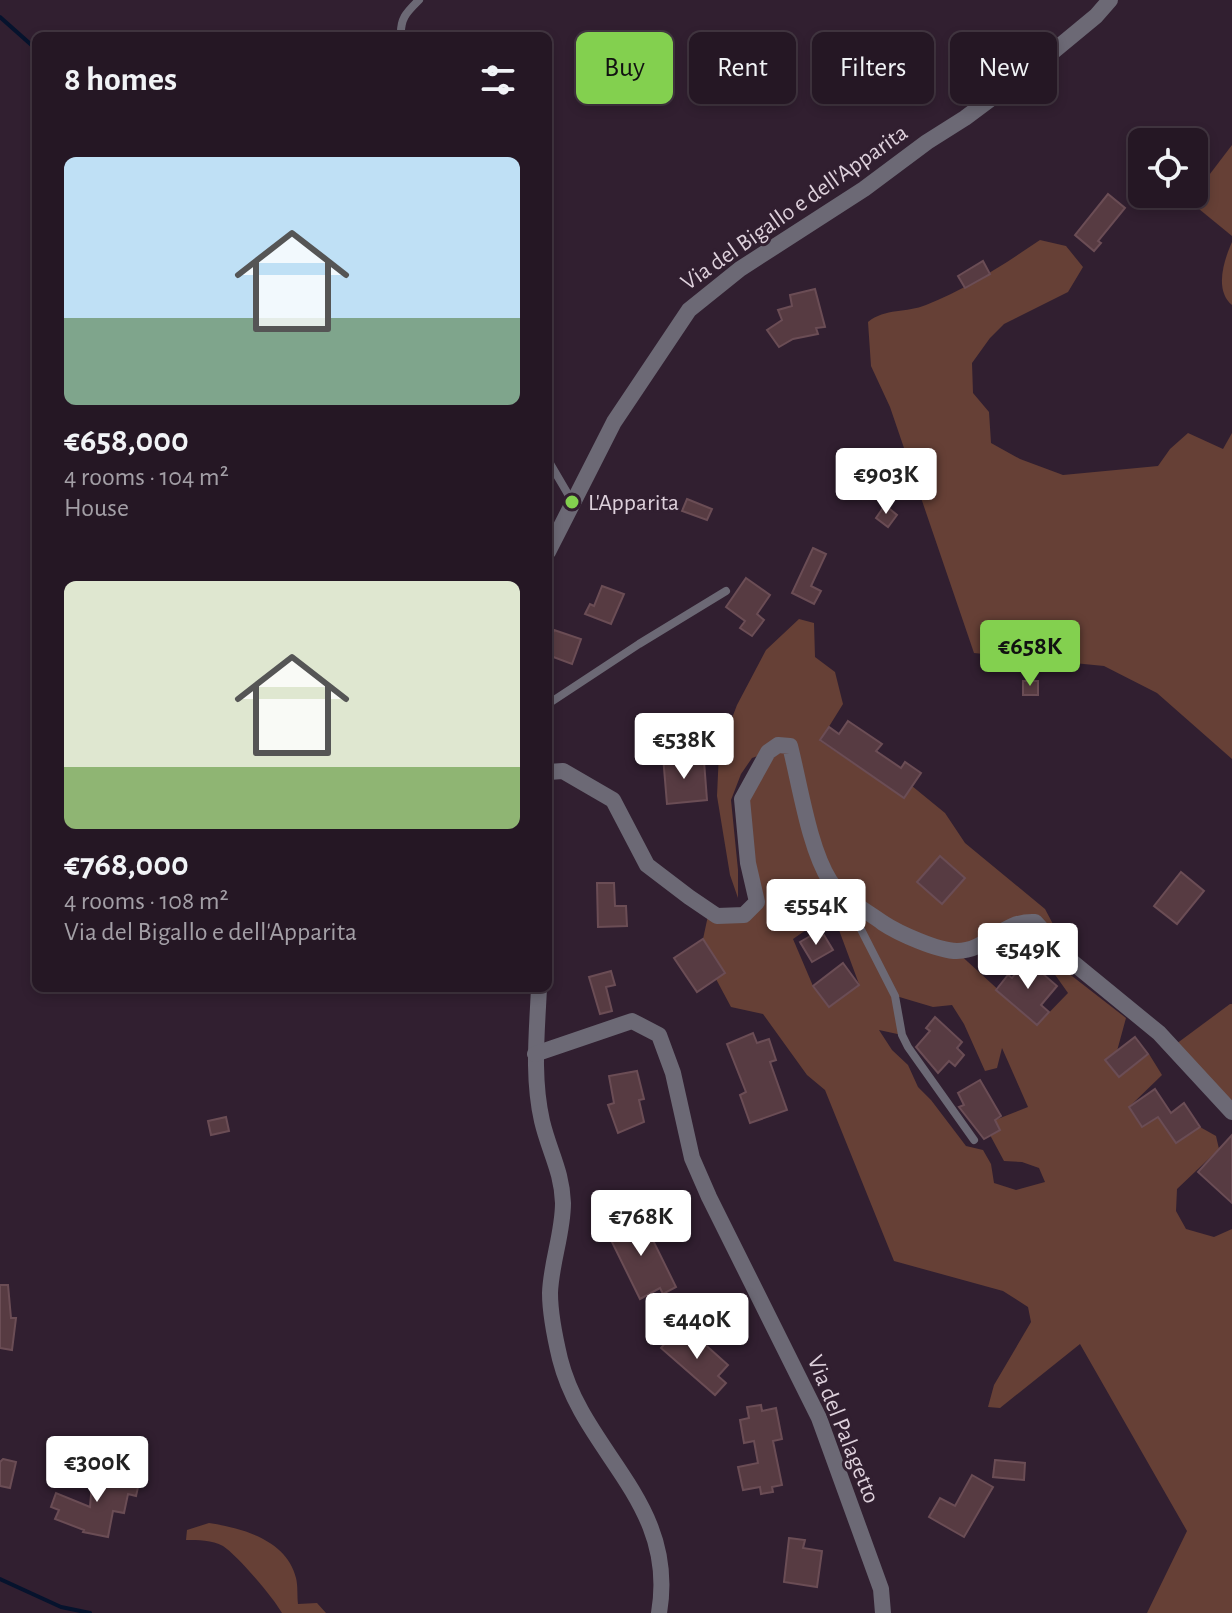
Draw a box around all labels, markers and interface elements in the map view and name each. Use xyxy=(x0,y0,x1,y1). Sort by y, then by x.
chip: Buy xyxy=(576,32,673,104)
chip: Rent xyxy=(689,32,796,104)
chip: Filters xyxy=(812,32,934,104)
chip: New xyxy=(950,32,1057,104)
icon: filters xyxy=(476,58,520,102)
text: 8 homes xyxy=(64,63,177,97)
street label: Via del Bigallo e dell'Apparita xyxy=(677,120,912,295)
map controls xyxy=(1128,128,1208,208)
button: locate xyxy=(1128,128,1208,208)
icon: home xyxy=(220,209,364,353)
text: €658,000 xyxy=(64,424,189,458)
pin: €903K xyxy=(830,448,942,516)
text: €903K xyxy=(854,461,918,487)
text: 4 rooms · 104 m² xyxy=(64,464,229,490)
place label: L'Apparita xyxy=(588,491,679,515)
marker: L'Apparita xyxy=(563,493,581,511)
text: House xyxy=(64,495,129,521)
pin: €658K xyxy=(974,620,1086,688)
icon: home xyxy=(220,633,364,777)
text: €658K xyxy=(998,633,1062,659)
pin: €538K xyxy=(628,713,740,781)
text: €538K xyxy=(653,726,715,752)
text: €768,000 xyxy=(64,848,189,882)
pin: €554K xyxy=(760,879,872,947)
text: 4 rooms · 108 m² xyxy=(64,888,229,914)
text: €554K xyxy=(785,892,847,918)
text: Via del Bigallo e dell'Apparita xyxy=(64,919,357,945)
pin: €549K xyxy=(972,923,1084,991)
text: €549K xyxy=(996,936,1060,962)
pin: €768K xyxy=(585,1190,697,1258)
text: €768K xyxy=(609,1203,673,1229)
pin: €440K xyxy=(641,1293,753,1361)
text: €440K xyxy=(663,1306,731,1332)
street label: Via del Palagetto xyxy=(802,1352,884,1507)
pin: €300K xyxy=(41,1436,153,1504)
text: €300K xyxy=(64,1449,130,1475)

